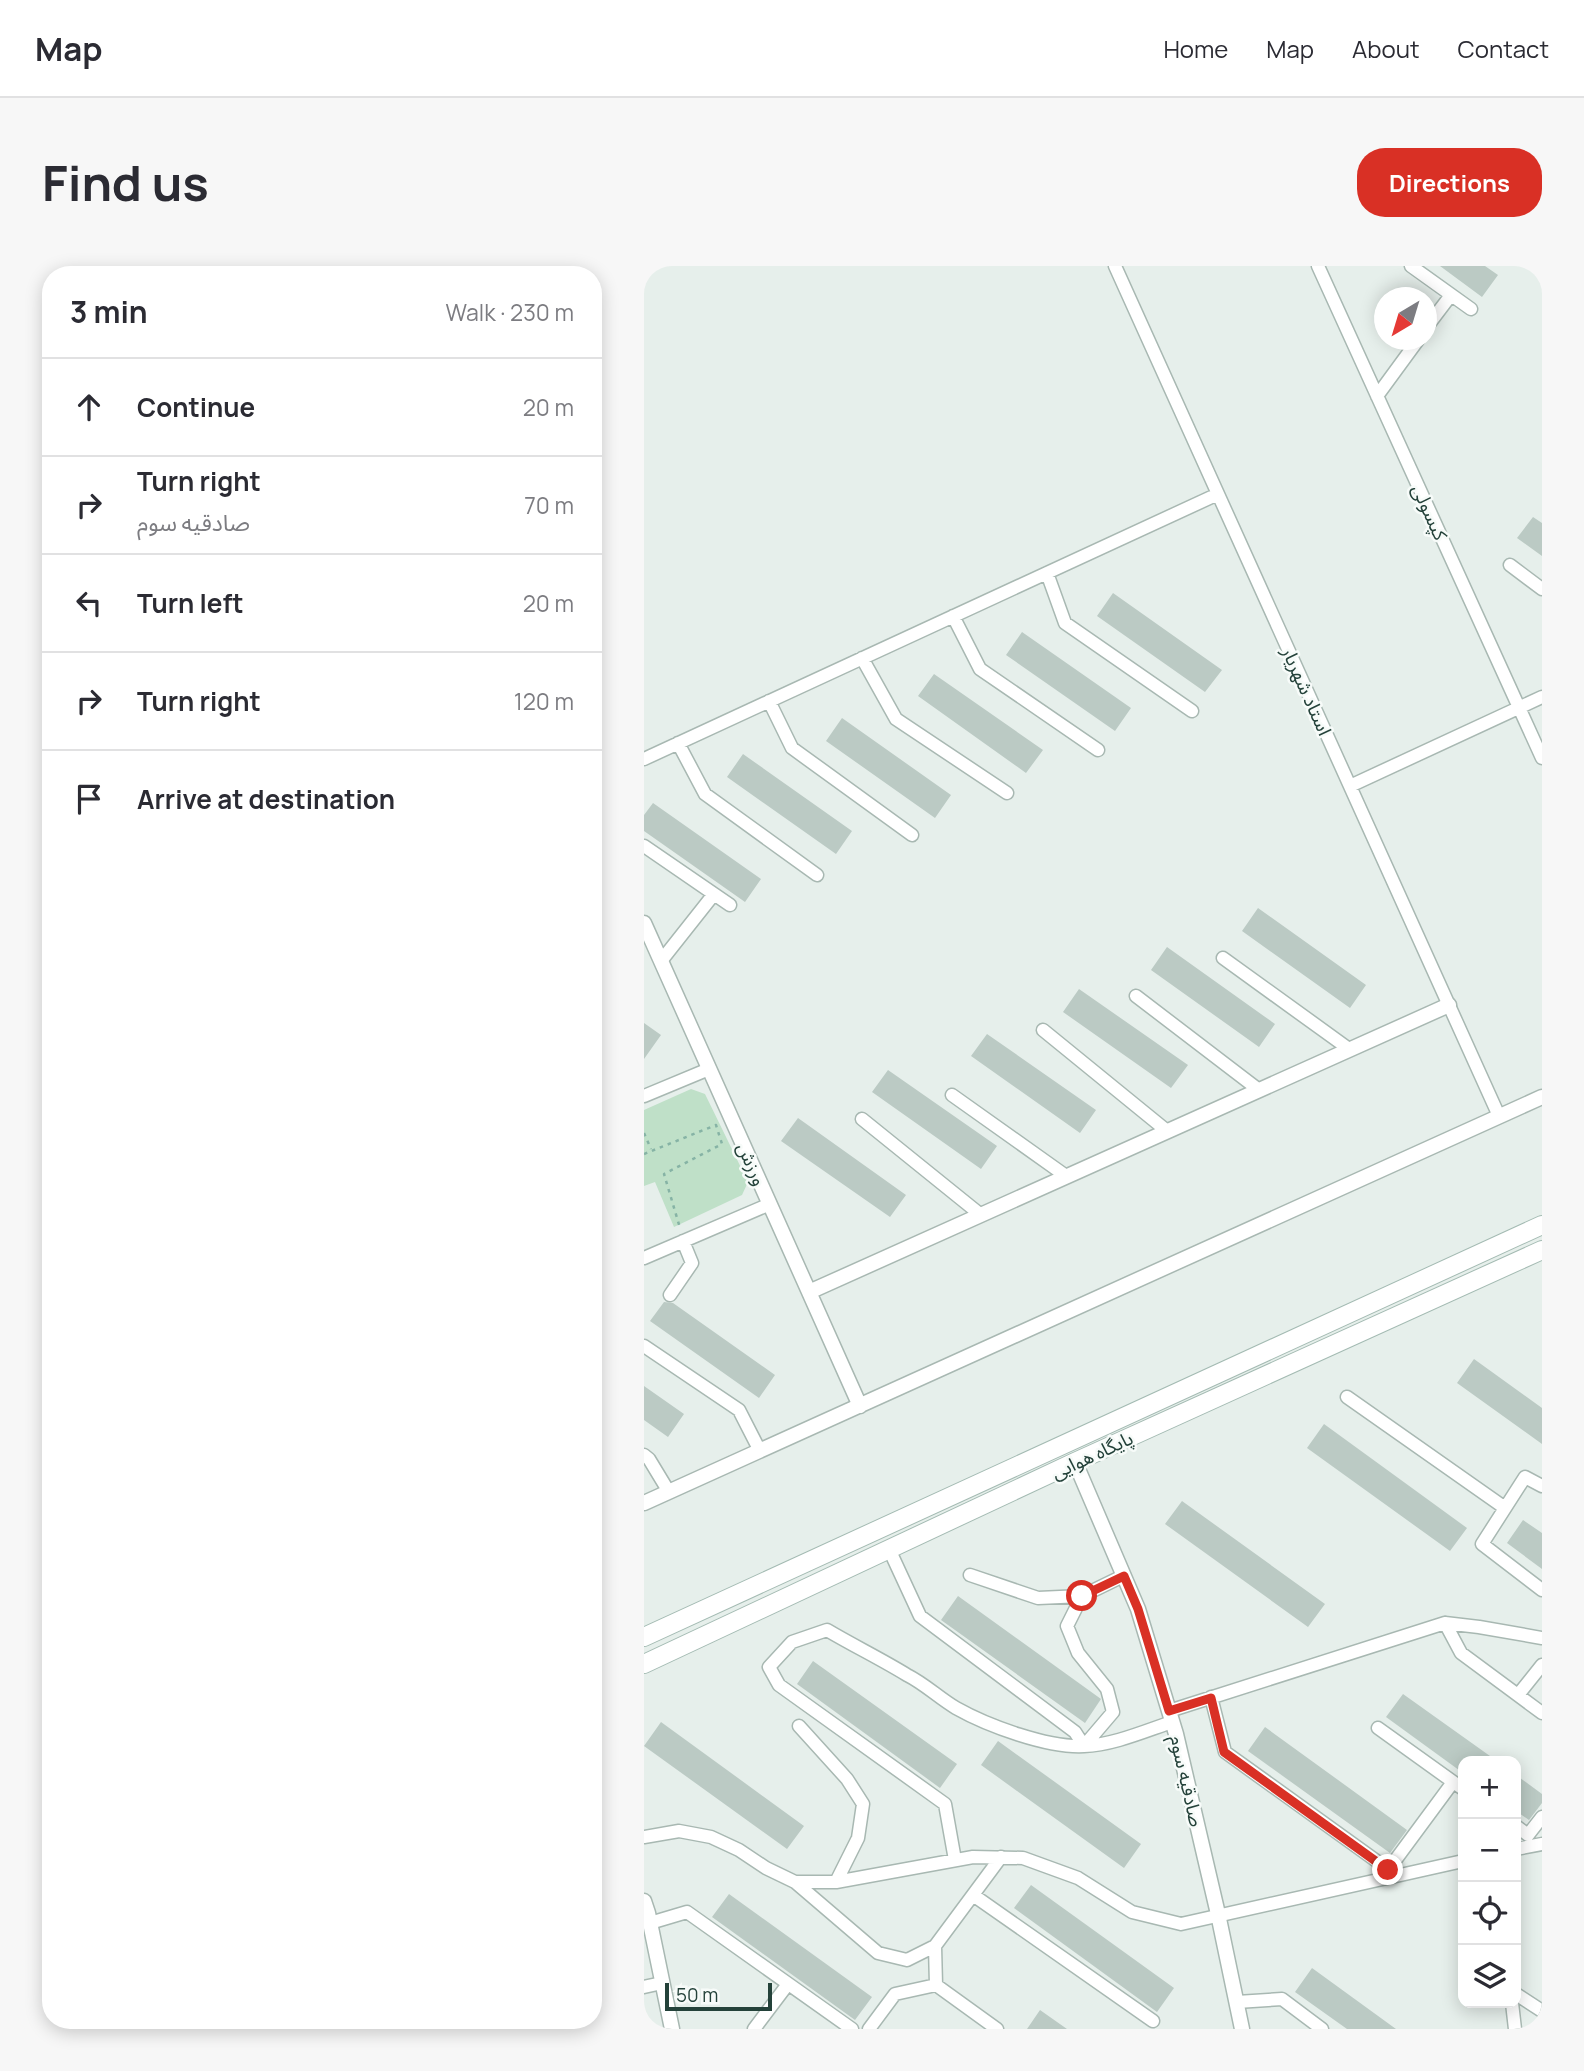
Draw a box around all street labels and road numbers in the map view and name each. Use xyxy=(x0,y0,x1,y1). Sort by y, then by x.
street label: کپسولی xyxy=(1406,480,1454,545)
street label: استاد شهریار xyxy=(1275,642,1338,739)
street label: ورزش xyxy=(731,1138,773,1190)
street label: پایگاه هوایی xyxy=(1047,1425,1137,1485)
street label: صادقیه سوم xyxy=(1162,1733,1210,1830)

